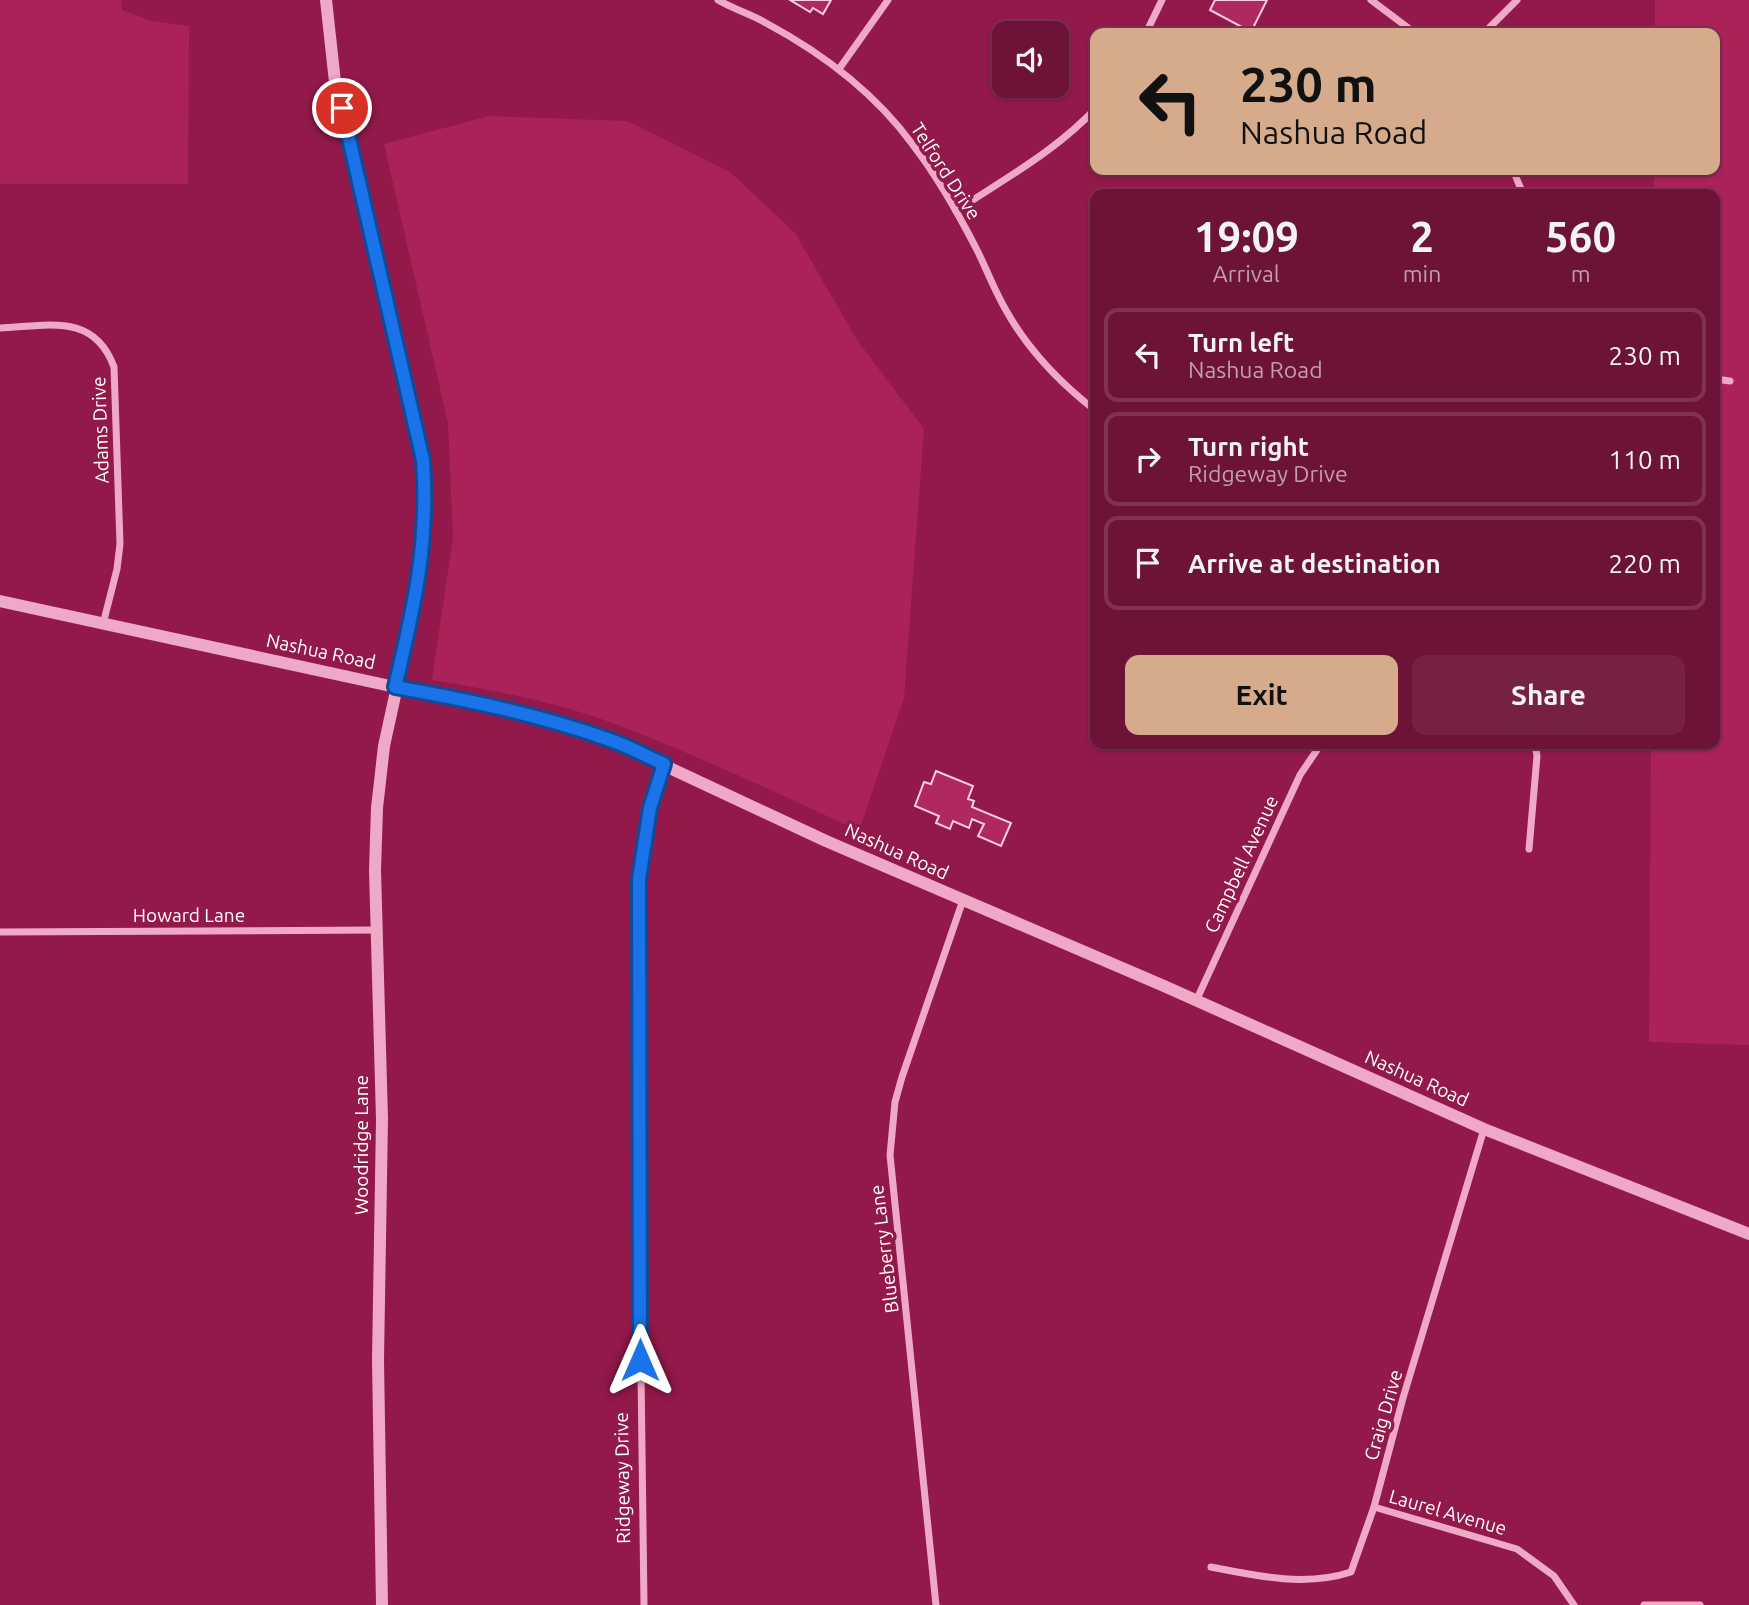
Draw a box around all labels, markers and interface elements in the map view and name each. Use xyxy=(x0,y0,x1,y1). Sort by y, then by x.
map controls xyxy=(992,21,1069,98)
button: sound xyxy=(992,21,1069,98)
icon: left xyxy=(1125,56,1216,147)
text: 230 m xyxy=(1240,56,1377,111)
pin xyxy=(312,78,372,138)
icon: arrive xyxy=(323,89,361,127)
text: Nashua Road xyxy=(1240,114,1427,150)
street label: Telford Drive xyxy=(907,118,985,224)
text: 19:09 xyxy=(1194,213,1299,260)
text: 2 xyxy=(1410,213,1434,260)
text: 560 xyxy=(1545,213,1616,260)
text: Arrival xyxy=(1213,261,1280,286)
text: min xyxy=(1403,261,1441,286)
text: m xyxy=(1571,261,1591,286)
text: Turn left xyxy=(1188,328,1294,357)
icon: left xyxy=(1129,336,1167,374)
text: 230 m xyxy=(1609,341,1681,370)
text: Nashua Road xyxy=(1188,357,1323,382)
street label: Adams Drive xyxy=(87,376,113,484)
text: Turn right xyxy=(1188,432,1309,461)
icon: right xyxy=(1129,440,1167,478)
text: 110 m xyxy=(1609,445,1681,474)
text: Ridgeway Drive xyxy=(1188,461,1348,486)
icon: arrive xyxy=(1129,544,1167,582)
text: Arrive at destination xyxy=(1188,549,1441,578)
text: 220 m xyxy=(1609,549,1681,578)
street label: Nashua Road xyxy=(264,629,378,673)
button: Exit xyxy=(1125,655,1398,735)
button: Share xyxy=(1412,655,1685,735)
street label: Campbell Avenue xyxy=(1200,792,1282,936)
street label: Nashua Road xyxy=(842,818,952,884)
street label: Howard Lane xyxy=(133,904,245,926)
street label: Nashua Road xyxy=(1362,1045,1472,1111)
street label: Woodridge Lane xyxy=(350,1075,372,1215)
street label: Blueberry Lane xyxy=(865,1184,903,1314)
position arrow xyxy=(603,1323,677,1397)
street label: Craig Drive xyxy=(1360,1367,1406,1463)
street label: Ridgeway Drive xyxy=(610,1412,634,1544)
street label: Laurel Avenue xyxy=(1387,1485,1509,1539)

